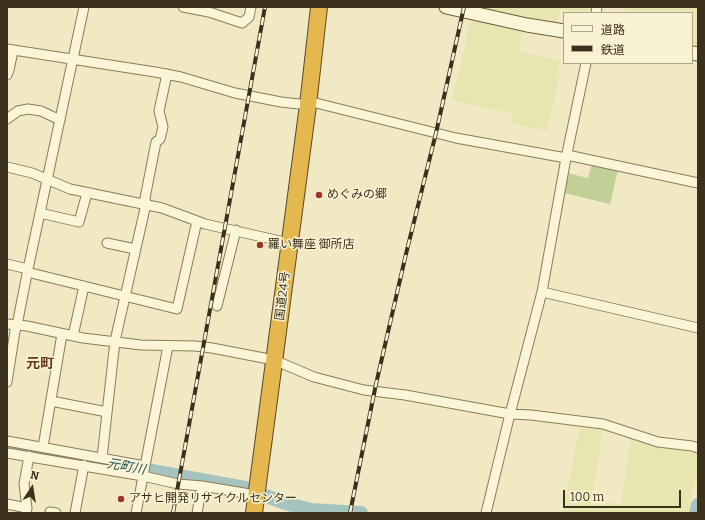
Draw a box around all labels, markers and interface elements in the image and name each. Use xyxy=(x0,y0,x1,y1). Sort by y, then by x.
legend xyxy=(563,12,693,64)
text: 道路 xyxy=(601,23,625,37)
text: 鉄道 xyxy=(601,43,625,57)
place label: めぐみの郷 xyxy=(327,188,387,202)
marker: めぐみの郷 xyxy=(314,190,324,200)
place label: 羅い舞座 御所店 xyxy=(268,238,354,252)
marker: 羅い舞座 御所店 xyxy=(255,240,265,250)
street label: 国道24号 xyxy=(273,271,293,321)
district label: 元町 xyxy=(26,356,54,372)
water label: 元町川 xyxy=(105,456,147,478)
north arrow xyxy=(12,468,52,508)
text: N xyxy=(29,469,40,483)
scale bar xyxy=(565,482,683,508)
text: 100 m xyxy=(570,490,604,504)
place label: アサヒ開発リサイクルセンター xyxy=(129,492,297,506)
marker: アサヒ開発リサイクルセンター xyxy=(116,494,126,504)

